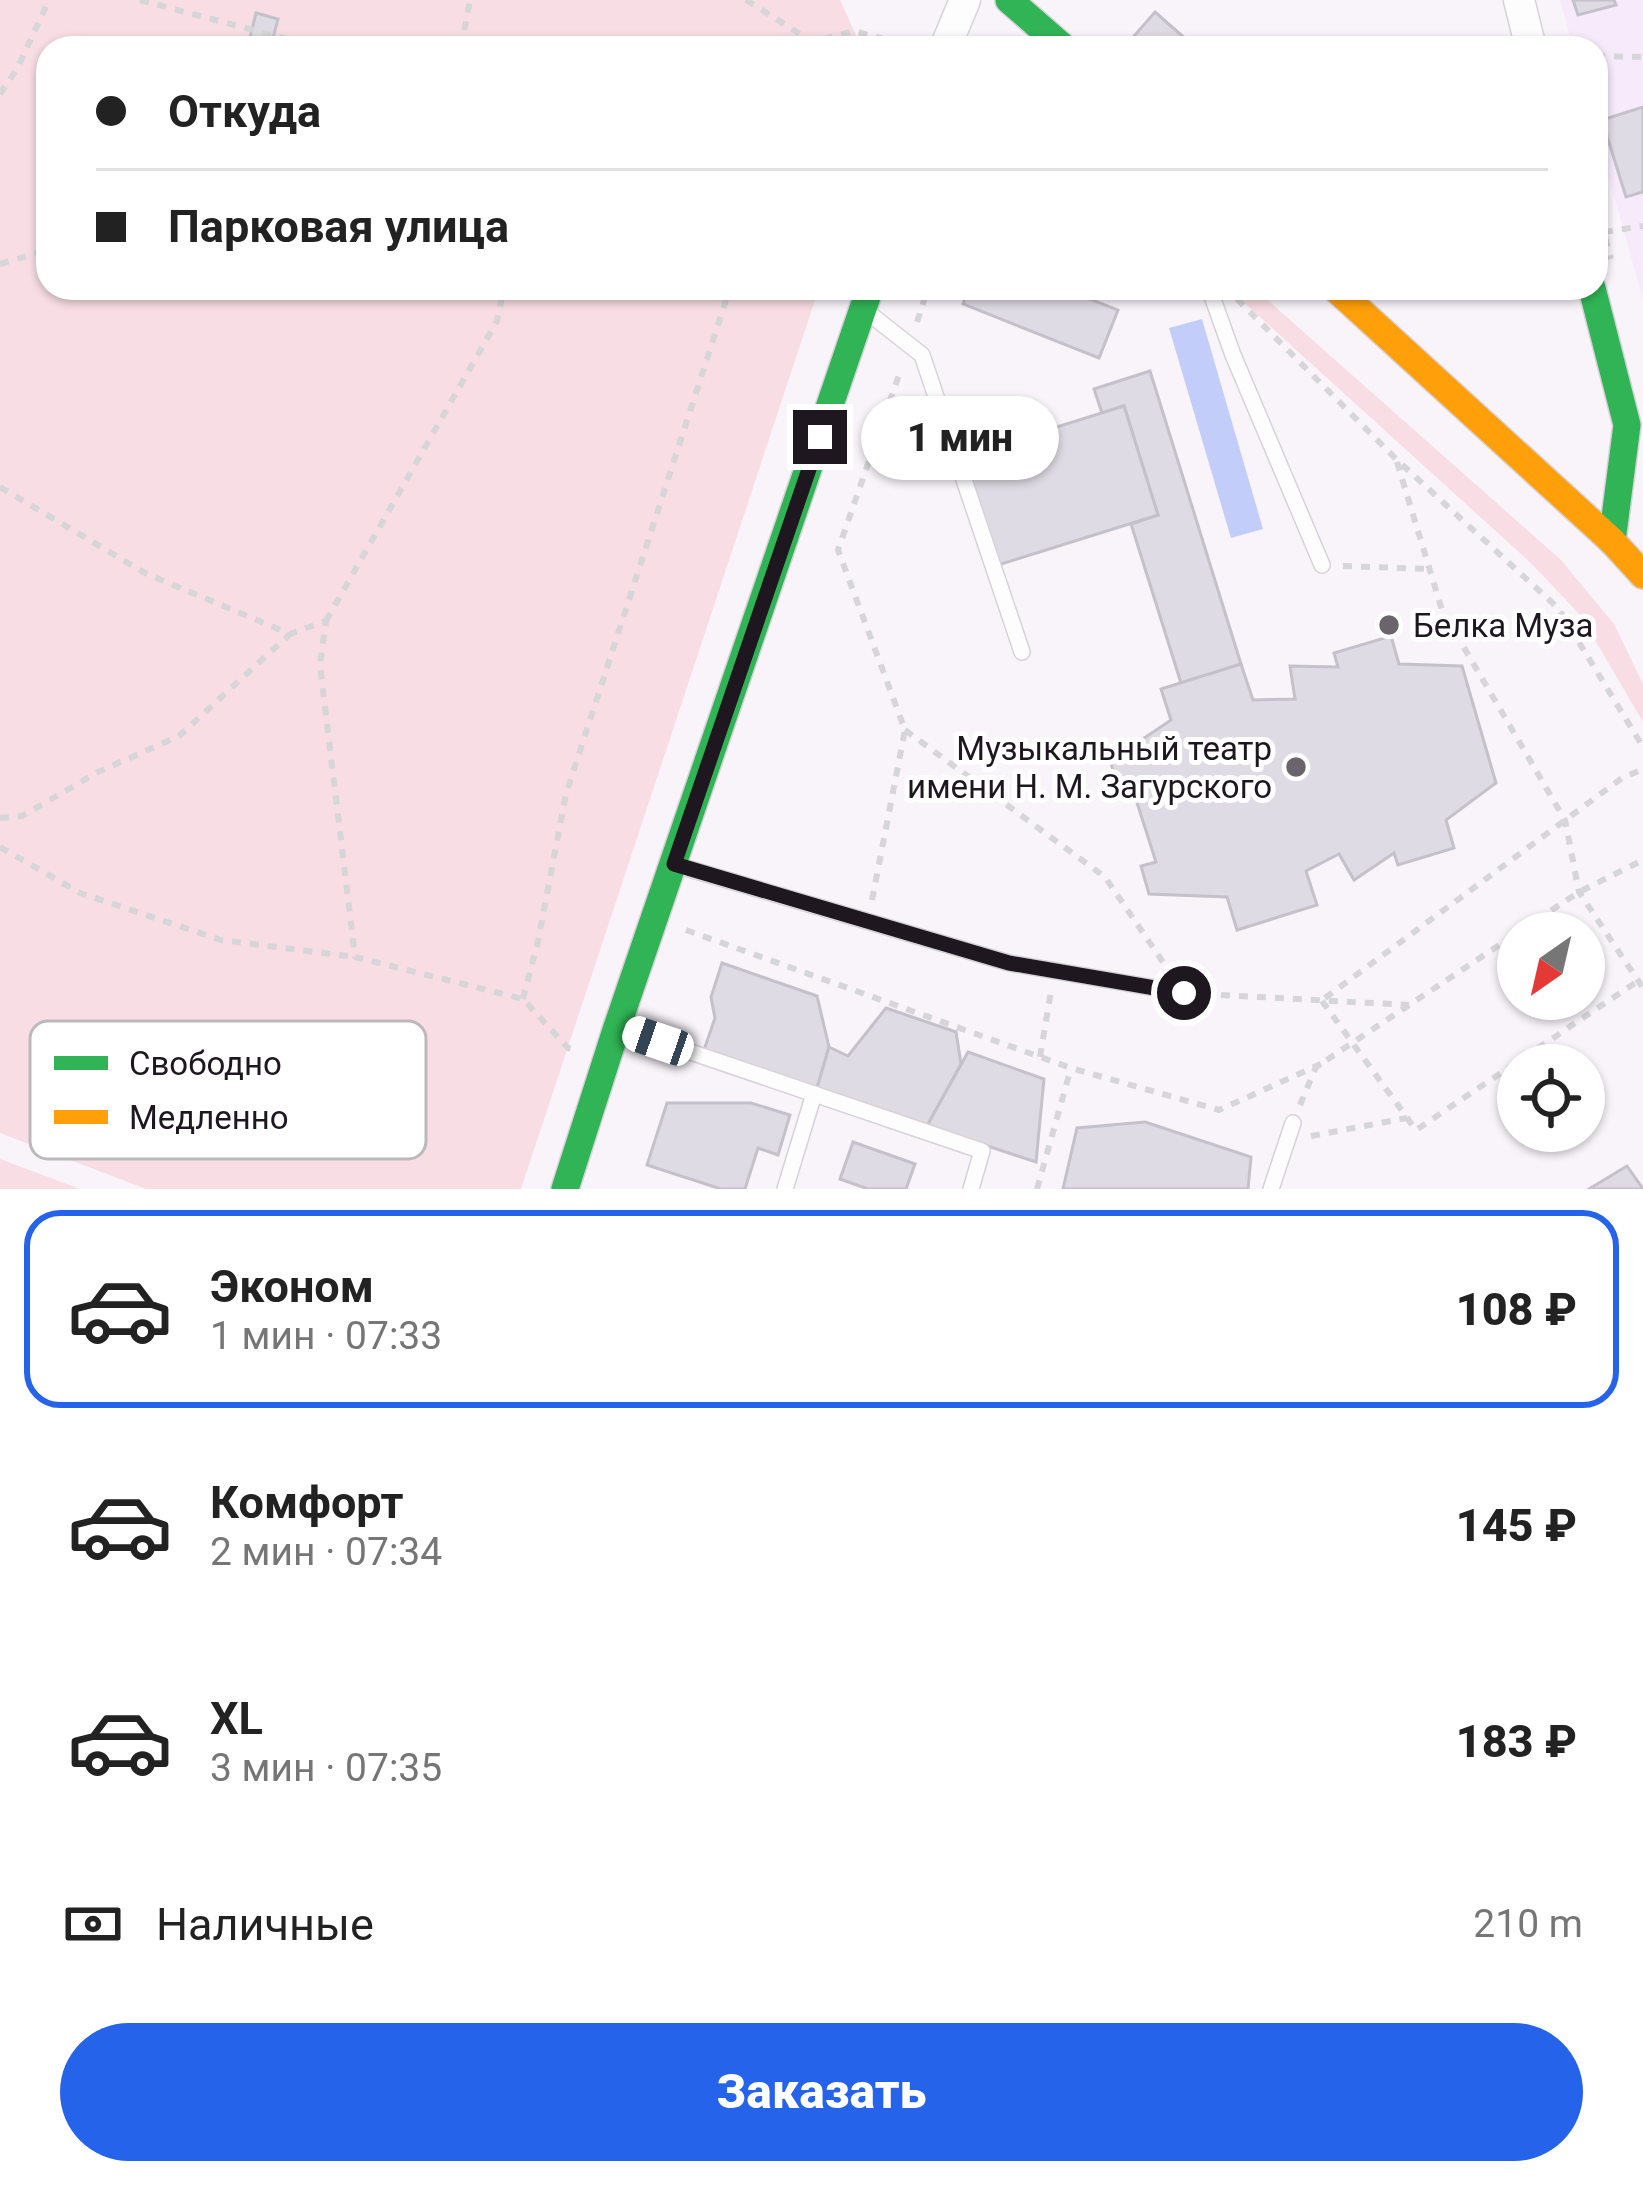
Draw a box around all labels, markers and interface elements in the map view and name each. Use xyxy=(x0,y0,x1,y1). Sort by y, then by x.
text: Откуда xyxy=(168,85,321,138)
text: Парковая улица xyxy=(168,200,509,253)
callout: 1 мин xyxy=(862,395,1060,479)
route end xyxy=(793,410,847,464)
text: 1 мин xyxy=(907,415,1013,461)
place label: Белка Муза xyxy=(1413,606,1594,645)
marker: Белка Муза xyxy=(1376,612,1402,638)
place label: Музыкальный театр имени Н. М. Загурского xyxy=(907,729,1272,806)
marker: Музыкальный театр имени Н. М. Загурского xyxy=(1283,754,1309,780)
north arrow xyxy=(1497,912,1605,1020)
map controls xyxy=(1497,912,1605,1152)
route start xyxy=(1157,966,1211,1020)
car xyxy=(618,1012,698,1070)
legend xyxy=(30,1021,426,1159)
text: Свободно xyxy=(129,1044,282,1083)
button: locate xyxy=(1497,1044,1605,1152)
text: Медленно xyxy=(129,1098,289,1137)
icon: car xyxy=(66,1255,174,1363)
text: Эконом xyxy=(210,1260,374,1313)
text: 108 ₽ xyxy=(1456,1283,1577,1336)
text: 1 мин · 07:33 xyxy=(210,1313,442,1359)
icon: car xyxy=(66,1471,174,1579)
text: Комфорт xyxy=(210,1476,403,1529)
text: 145 ₽ xyxy=(1456,1499,1577,1552)
text: 2 мин · 07:34 xyxy=(210,1529,442,1575)
icon: car xyxy=(66,1687,174,1795)
text: XL xyxy=(210,1692,263,1745)
text: 183 ₽ xyxy=(1456,1715,1577,1768)
text: 3 мин · 07:35 xyxy=(210,1745,442,1791)
icon: cash xyxy=(60,1891,126,1957)
text: Наличные xyxy=(156,1898,374,1951)
text: 210 m xyxy=(1473,1901,1583,1947)
button: Заказать xyxy=(60,2023,1583,2161)

